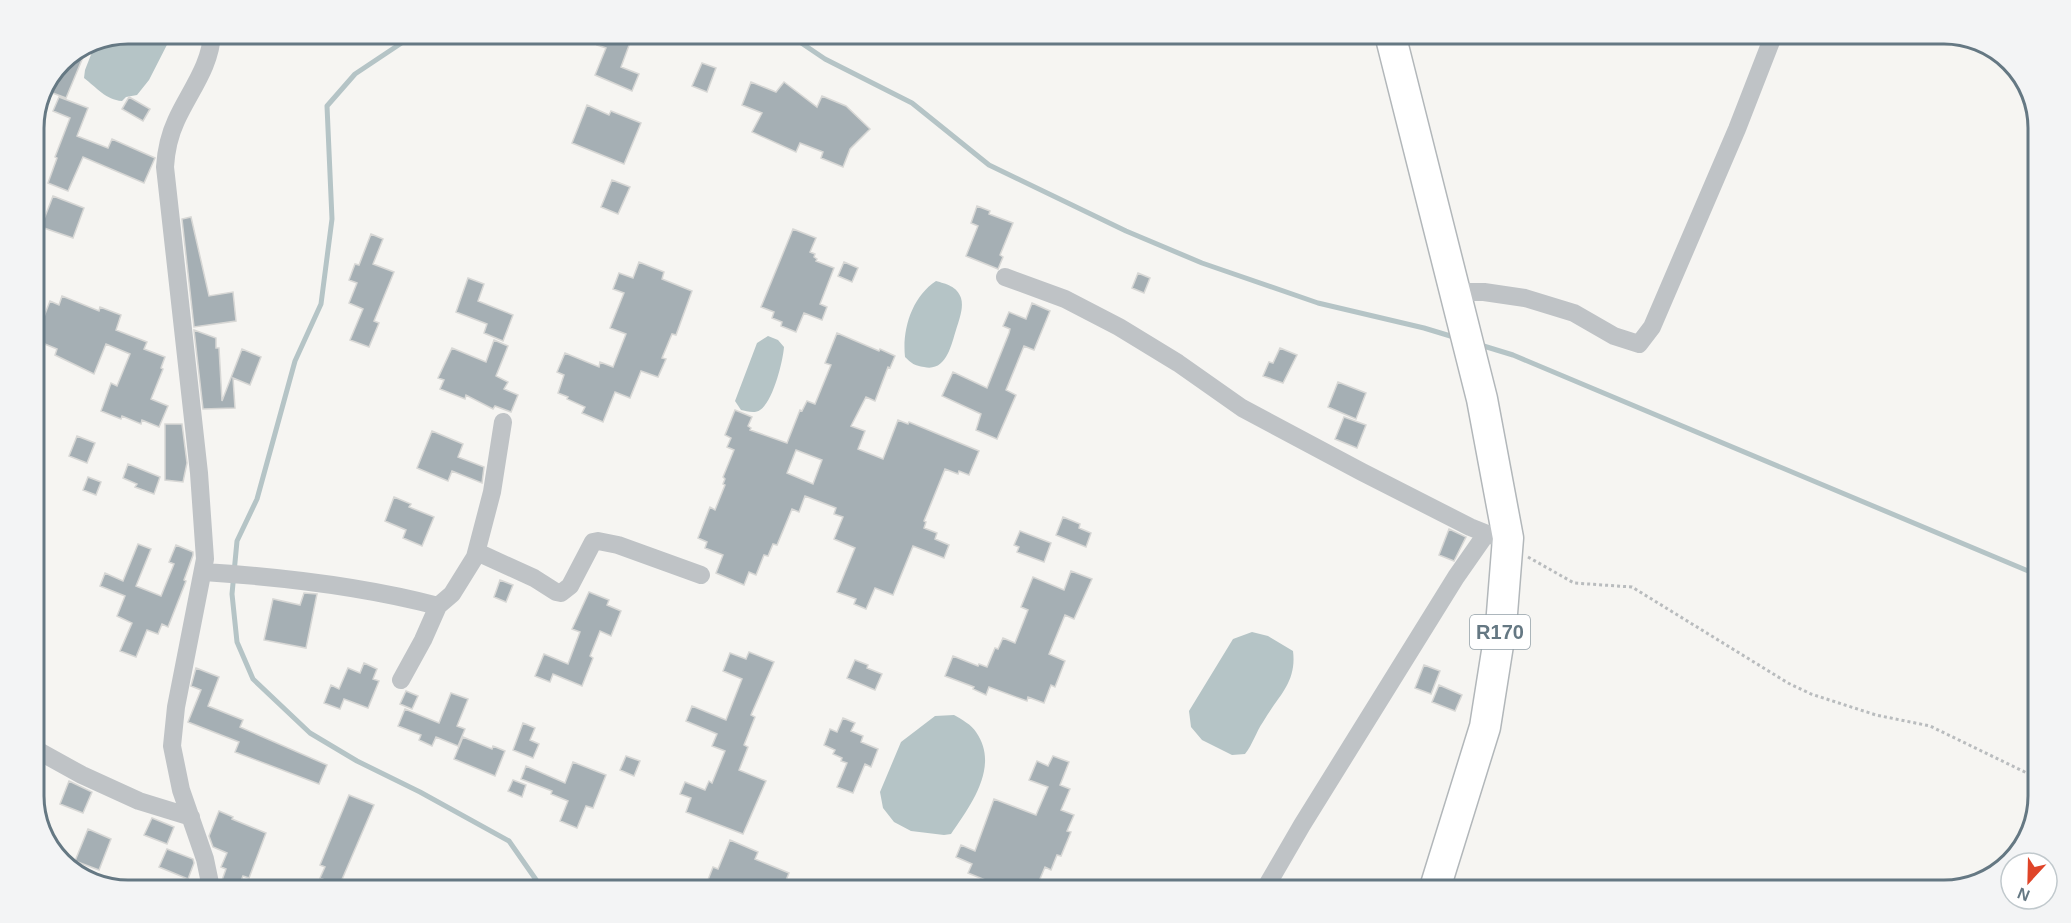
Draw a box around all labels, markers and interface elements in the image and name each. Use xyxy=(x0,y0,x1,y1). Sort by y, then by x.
road number: R170 xyxy=(1470,615,1530,649)
north arrow xyxy=(1999,851,2059,911)
text: N xyxy=(2015,884,2032,904)

